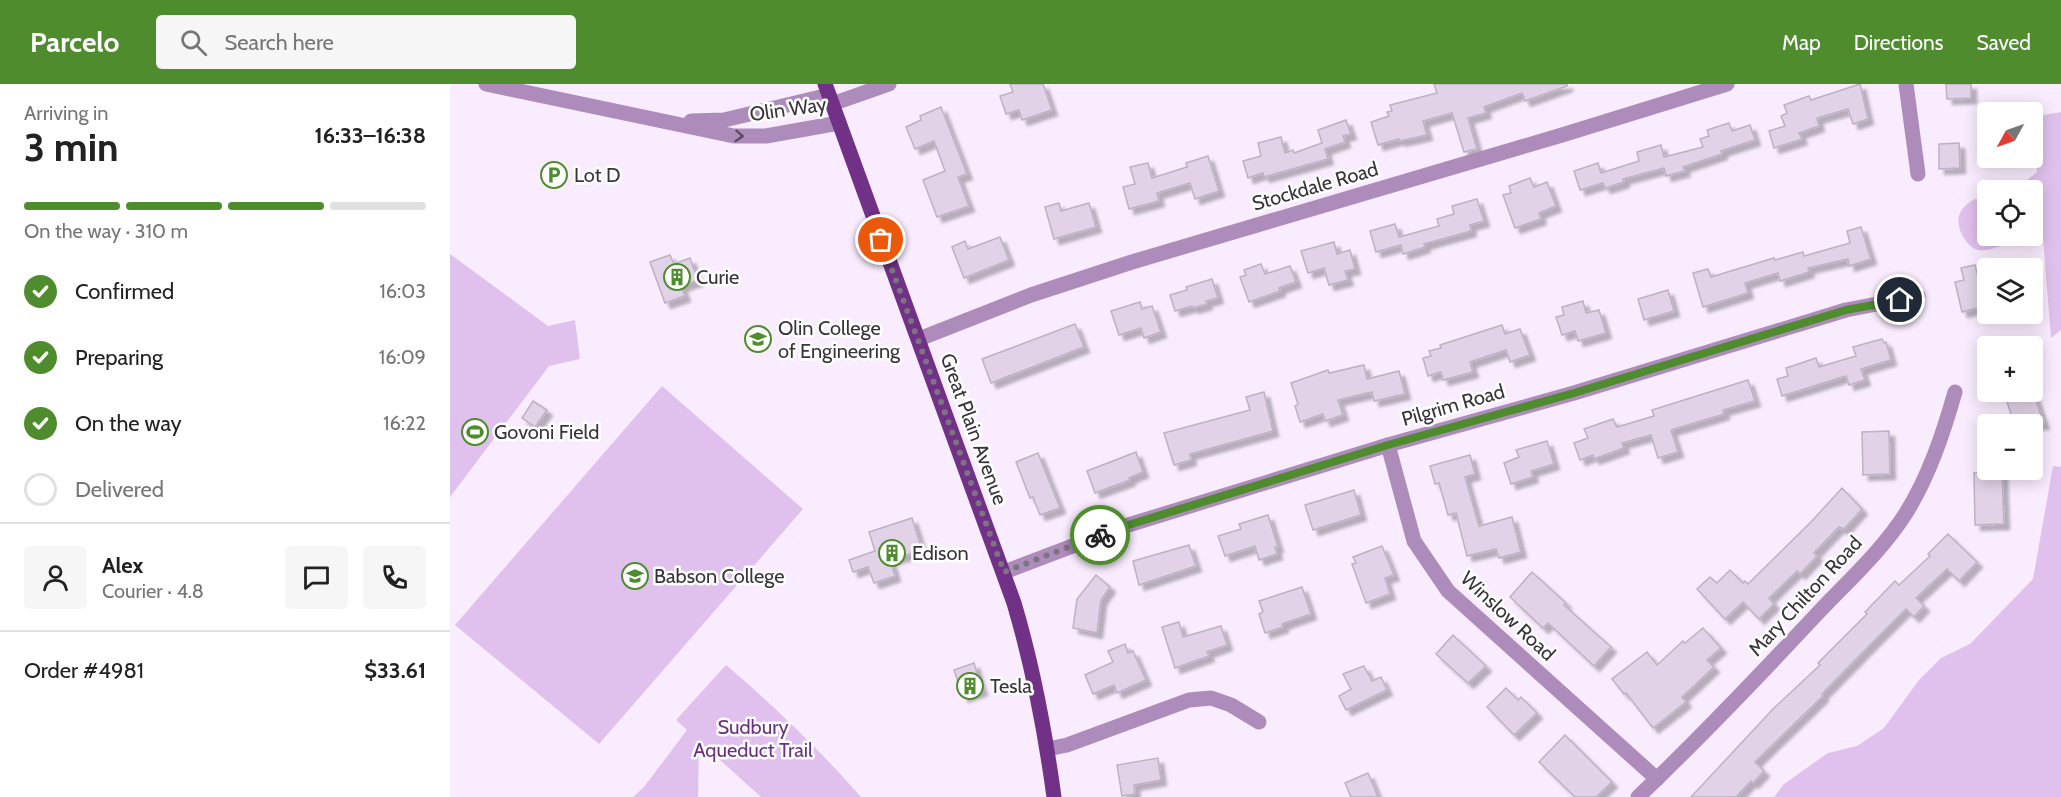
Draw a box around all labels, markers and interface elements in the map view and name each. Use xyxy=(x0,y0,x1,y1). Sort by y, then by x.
search box xyxy=(156,15,576,69)
text: Parcelo xyxy=(30,25,120,59)
icon: search xyxy=(177,26,210,59)
text: Search here xyxy=(225,29,334,56)
text: Map xyxy=(1782,30,1821,55)
text: Directions xyxy=(1854,30,1943,55)
text: Saved xyxy=(1976,30,2031,55)
street label: Olin Way xyxy=(748,92,828,126)
text: Arriving in xyxy=(24,101,108,125)
north arrow xyxy=(1977,102,2043,168)
map controls xyxy=(1977,102,2043,480)
text: 16:33–16:38 xyxy=(315,122,426,149)
text: 3 min xyxy=(24,123,119,171)
one-way arrow xyxy=(735,129,744,142)
street label: Stockdale Road xyxy=(1249,157,1381,215)
parking icon: Lot D xyxy=(539,160,569,190)
place label: Lot D xyxy=(574,163,620,187)
button: locate xyxy=(1977,180,2043,246)
pin xyxy=(855,214,906,265)
text: On the way · 310 m xyxy=(24,219,188,243)
icon: bag xyxy=(864,223,897,256)
button: layers xyxy=(1977,258,2043,324)
building icon: Curie xyxy=(662,262,692,292)
place label: Curie xyxy=(696,265,739,289)
pin xyxy=(1874,274,1925,325)
icon: check xyxy=(24,275,57,308)
text: Confirmed xyxy=(75,278,174,305)
text: 16:03 xyxy=(379,279,426,303)
icon: home xyxy=(1883,283,1916,316)
place label: Olin College of Engineering xyxy=(778,316,901,363)
school or university icon: Olin College of Engineering xyxy=(743,324,773,354)
button: + xyxy=(1977,336,2043,402)
icon: check xyxy=(24,341,57,374)
text: Preparing xyxy=(75,344,163,371)
text: 16:09 xyxy=(379,345,426,369)
street label: Great Plain Avenue xyxy=(935,350,1013,508)
street label: Pilgrim Road xyxy=(1399,379,1507,431)
icon: check xyxy=(24,407,57,440)
text: On the way xyxy=(75,410,182,437)
text: 16:22 xyxy=(383,411,426,435)
button: − xyxy=(1977,414,2043,480)
sports icon: Govoni Field xyxy=(460,417,490,447)
place label: Govoni Field xyxy=(494,420,599,444)
text: Delivered xyxy=(75,476,164,503)
courier xyxy=(1070,505,1130,565)
icon: bike xyxy=(1084,519,1117,552)
street label: Mary Chilton Road xyxy=(1743,531,1867,661)
building icon: Edison xyxy=(877,538,907,568)
place label: Edison xyxy=(912,541,969,565)
button: person xyxy=(24,546,87,609)
button: chat xyxy=(285,546,348,609)
button: phone xyxy=(363,546,426,609)
text: Alex xyxy=(102,552,143,579)
school or university icon: Babson College xyxy=(620,561,650,591)
place label: Babson College xyxy=(654,564,784,588)
street label: Winslow Road xyxy=(1456,566,1560,666)
text: Courier · 4.8 xyxy=(102,579,204,603)
text: Order #4981 xyxy=(24,657,144,684)
text: $33.61 xyxy=(364,657,426,684)
building icon: Tesla xyxy=(955,671,985,701)
place label: Tesla xyxy=(990,674,1032,698)
park label: Sudbury Aqueduct Trail xyxy=(693,715,813,762)

